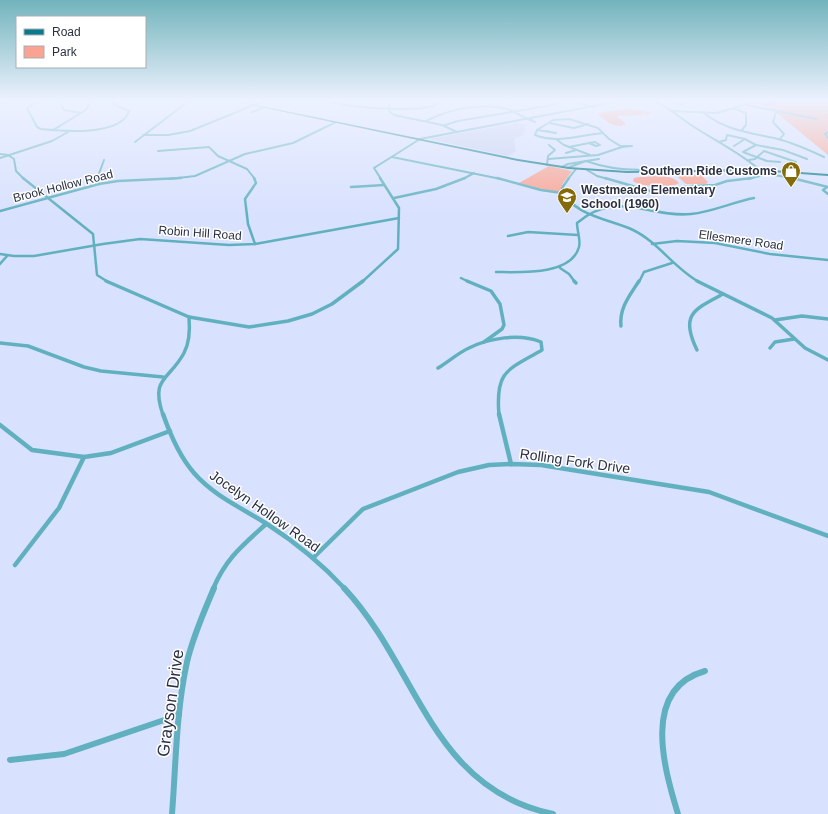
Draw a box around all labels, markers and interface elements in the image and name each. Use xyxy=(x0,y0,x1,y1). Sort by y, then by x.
legend xyxy=(16,16,146,68)
text: Road xyxy=(52,25,81,39)
text: Park xyxy=(52,45,78,59)
shop icon: Southern Ride Customs xyxy=(780,160,802,188)
place label: Southern Ride Customs xyxy=(640,164,777,178)
street label: Brook Hollow Road xyxy=(11,167,115,205)
place label: Westmeade Elementary School (1960) xyxy=(581,183,716,211)
school or university icon: Westmeade Elementary School (1960) xyxy=(556,186,578,214)
street label: Robin Hill Road xyxy=(158,223,242,243)
street label: Ellesmere Road xyxy=(698,227,784,253)
street label: Rolling Fork Drive xyxy=(519,445,631,477)
street label: Jocelyn Hollow Road xyxy=(207,467,323,555)
street label: Grayson Drive xyxy=(154,648,187,758)

